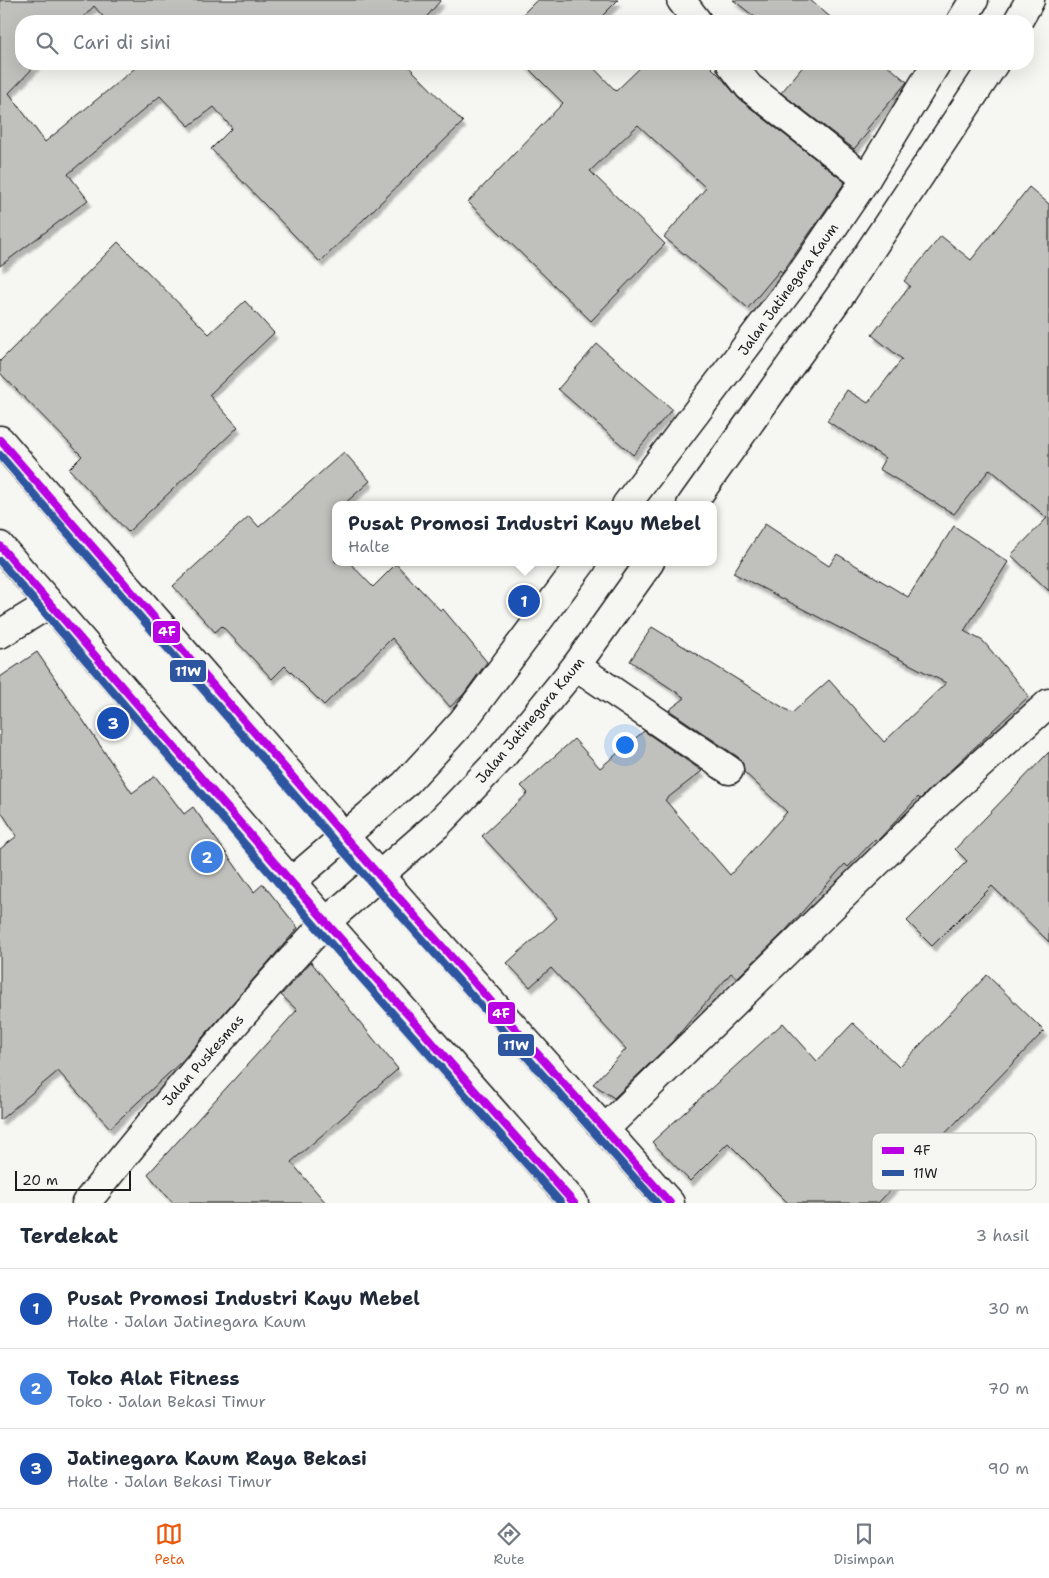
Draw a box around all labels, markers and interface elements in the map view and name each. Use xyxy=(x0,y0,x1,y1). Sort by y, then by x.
search box xyxy=(15,15,1034,70)
icon: search xyxy=(33,29,61,57)
text: Cari di sini xyxy=(73,30,171,55)
street label: Jalan Jatinegara Kaum xyxy=(734,219,842,359)
popup xyxy=(332,501,717,566)
text: Pusat Promosi Industri Kayu Mebel xyxy=(348,511,701,536)
text: Halte xyxy=(348,536,390,557)
pin: 1 xyxy=(508,582,540,620)
line badge: 4F xyxy=(152,620,181,644)
text: 4F xyxy=(158,622,176,640)
street label: Jalan Jatinegara Kaum xyxy=(472,653,588,787)
line badge: 11W xyxy=(169,659,207,683)
text: 11W xyxy=(175,662,201,680)
pin: 3 xyxy=(97,704,129,742)
your location xyxy=(612,732,638,758)
pin: 2 xyxy=(191,838,223,876)
line badge: 4F xyxy=(487,1001,516,1025)
text: 4F xyxy=(492,1004,510,1022)
street label: Jalan Puskesmas xyxy=(158,1011,248,1109)
line badge: 11W xyxy=(497,1033,535,1057)
text: 11W xyxy=(503,1036,529,1054)
legend xyxy=(872,1133,1036,1190)
text: 4F xyxy=(913,1141,931,1159)
text: 11W xyxy=(913,1164,938,1182)
scale bar xyxy=(15,1168,131,1191)
text: 20 m xyxy=(22,1171,58,1189)
text: Terdekat xyxy=(20,1222,118,1250)
text: 3 hasil xyxy=(976,1225,1029,1246)
text: Pusat Promosi Industri Kayu Mebel xyxy=(67,1286,420,1311)
text: 1 xyxy=(32,1298,40,1319)
text: 30 m xyxy=(988,1298,1029,1319)
text: Halte · Jalan Jatinegara Kaum xyxy=(67,1311,306,1332)
text: Toko Alat Fitness xyxy=(67,1366,240,1391)
text: 2 xyxy=(30,1378,42,1399)
text: 70 m xyxy=(988,1378,1029,1399)
text: Toko · Jalan Bekasi Timur xyxy=(67,1391,266,1412)
text: Jatinegara Kaum Raya Bekasi xyxy=(67,1446,367,1471)
text: 3 xyxy=(30,1458,42,1479)
text: 90 m xyxy=(988,1458,1029,1479)
text: Halte · Jalan Bekasi Timur xyxy=(67,1471,272,1492)
tab: Peta xyxy=(155,1520,184,1568)
tab: Rute xyxy=(494,1520,525,1568)
tab: Disimpan xyxy=(834,1520,894,1568)

